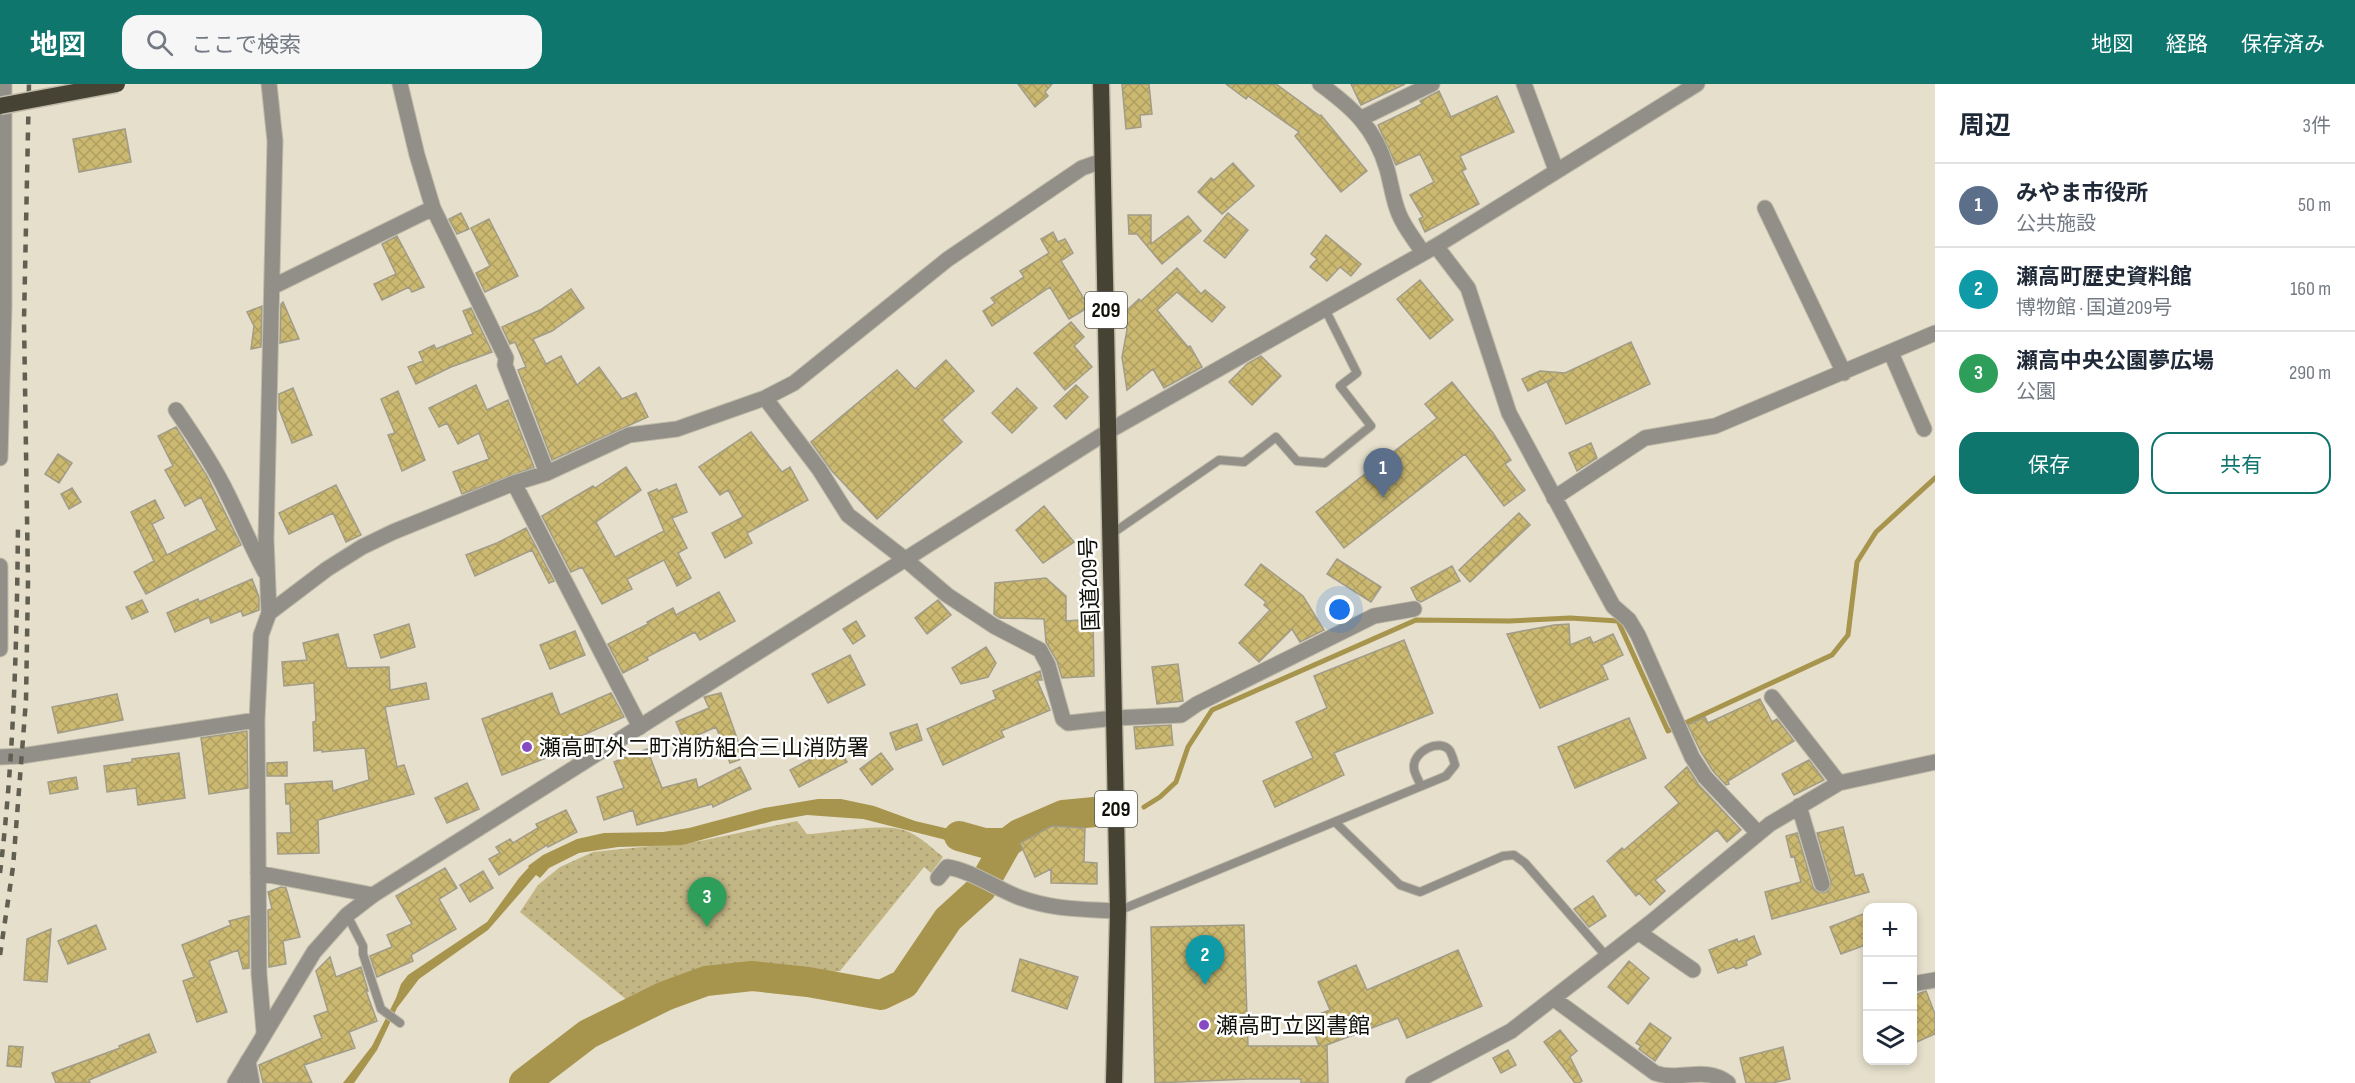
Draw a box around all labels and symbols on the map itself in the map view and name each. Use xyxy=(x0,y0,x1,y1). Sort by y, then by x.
road number: 209 xyxy=(1085,292,1127,328)
pin: 1 xyxy=(1364,448,1402,498)
street label: 国道209号 xyxy=(1075,536,1106,632)
your location xyxy=(1325,595,1354,624)
place label: 瀬高町外二町消防組合三山消防署 xyxy=(539,735,869,762)
marker: 瀬高町外二町消防組合三山消防署 xyxy=(520,740,534,754)
road number: 209 xyxy=(1095,791,1137,827)
pin: 3 xyxy=(688,878,726,927)
pin: 2 xyxy=(1186,936,1224,985)
place label: 瀬高町立図書館 xyxy=(1216,1013,1370,1040)
marker: 瀬高町立図書館 xyxy=(1197,1018,1211,1032)

